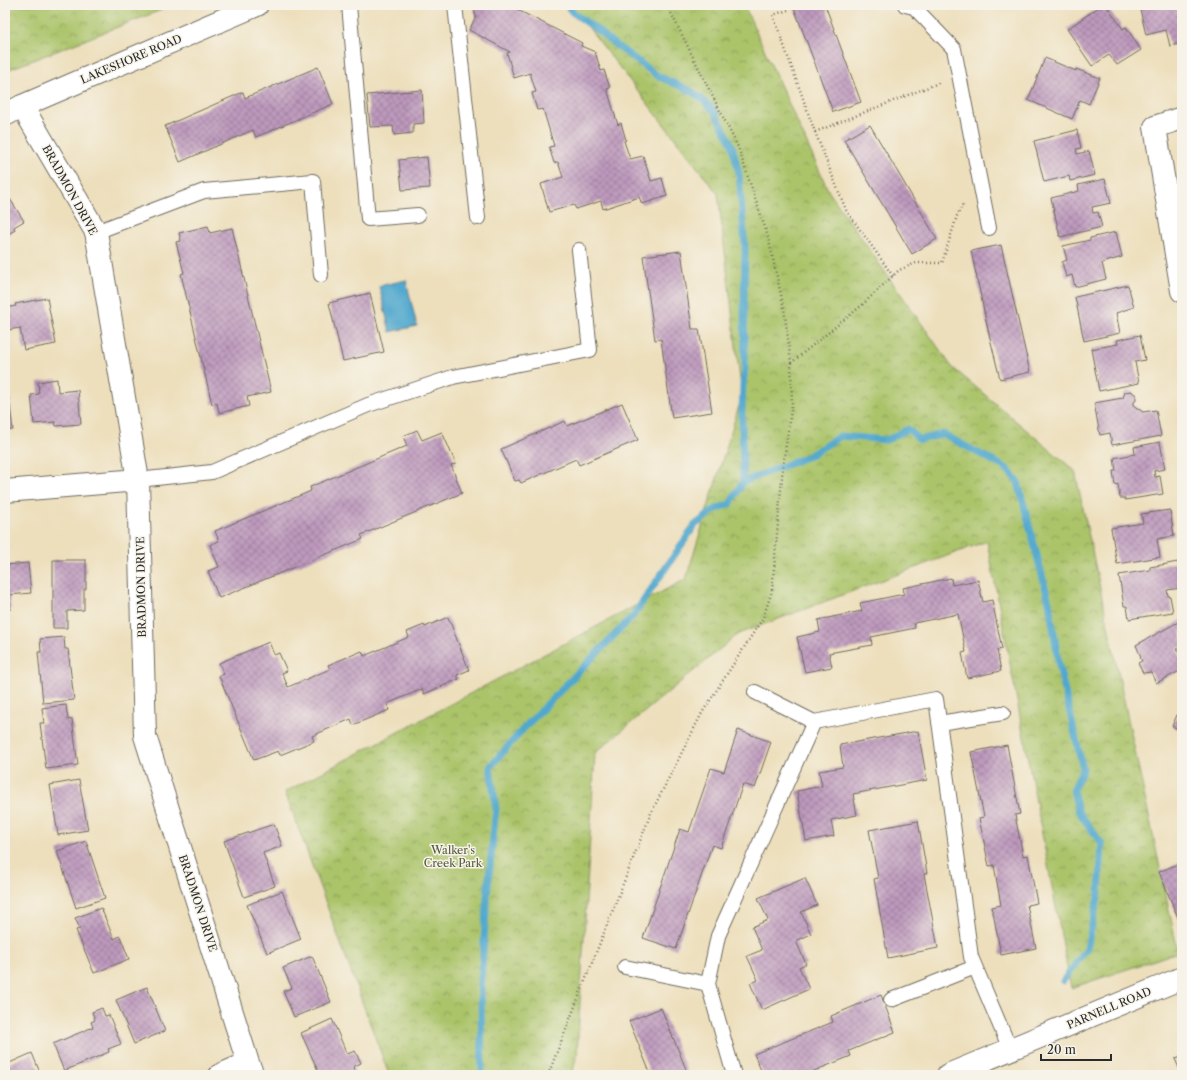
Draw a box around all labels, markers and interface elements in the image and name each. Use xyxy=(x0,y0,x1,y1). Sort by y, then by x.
street label: LAKESHORE ROAD xyxy=(78,31,184,87)
street label: BRADMON DRIVE xyxy=(39,142,101,238)
street label: BRADMON DRIVE xyxy=(133,536,149,638)
park label: Walker's Creek Park xyxy=(424,843,483,870)
street label: BRADMON DRIVE xyxy=(176,853,220,954)
street label: PARNELL ROAD xyxy=(1065,984,1153,1032)
scale bar xyxy=(1041,1036,1111,1062)
text: 20 m xyxy=(1047,1042,1076,1057)

